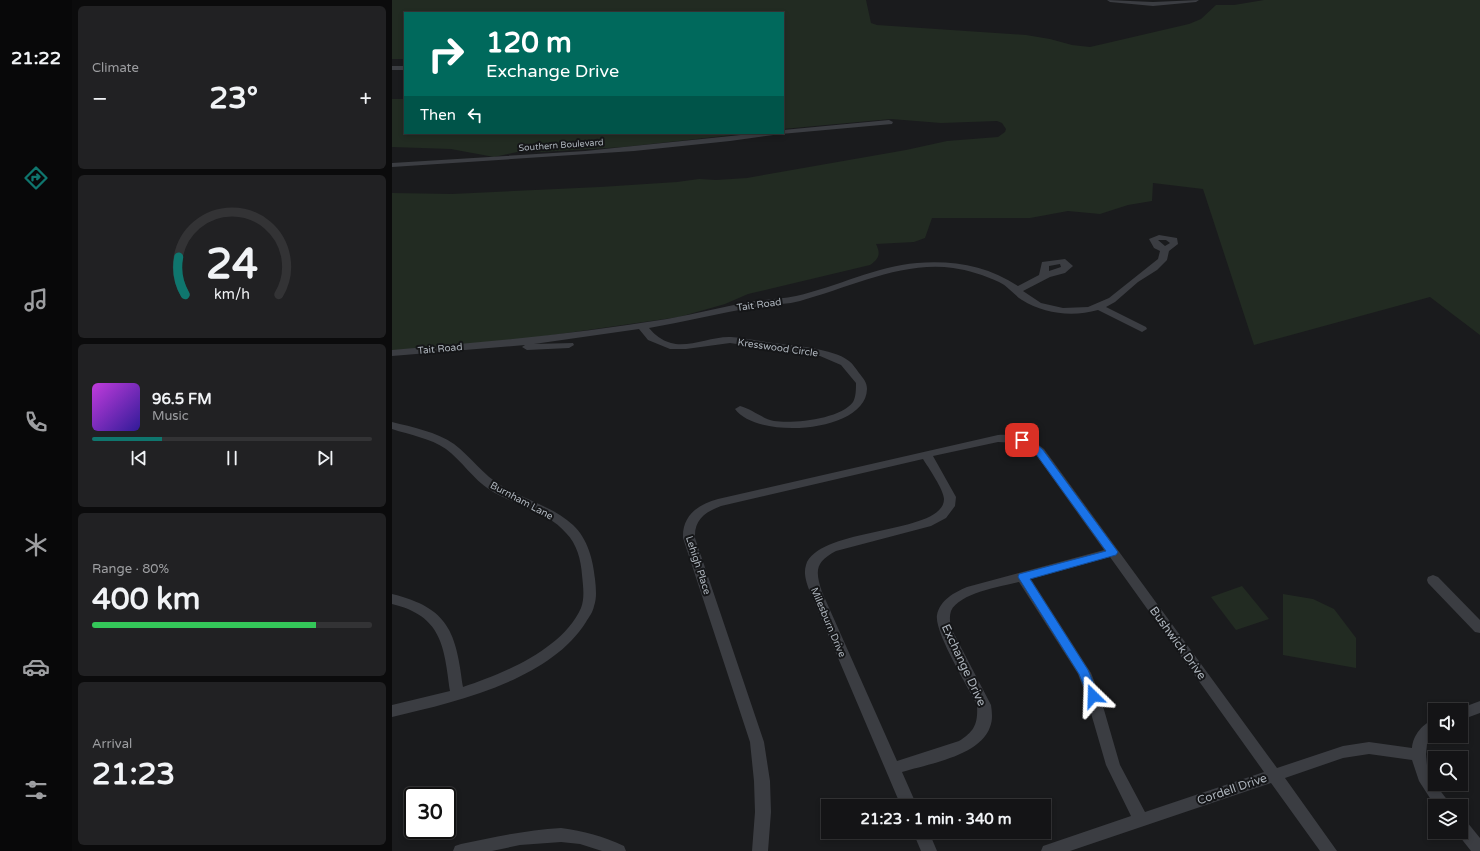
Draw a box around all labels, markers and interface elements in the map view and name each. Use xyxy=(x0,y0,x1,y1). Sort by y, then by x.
text: 120 m xyxy=(486,26,572,60)
icon: right xyxy=(420,28,472,80)
text: 21:22 xyxy=(11,47,61,69)
text: Climate xyxy=(92,60,139,76)
text: Exchange Drive xyxy=(486,60,619,82)
text: 23° xyxy=(209,80,258,117)
text: − xyxy=(92,86,108,112)
text: + xyxy=(360,86,372,112)
icon: left xyxy=(464,104,486,126)
text: Then xyxy=(420,106,456,124)
street label: Southern Boulevard xyxy=(518,137,604,154)
icon: directions xyxy=(22,164,50,192)
text: 24 xyxy=(206,239,258,289)
text: km/h xyxy=(214,285,250,302)
icon: music xyxy=(22,286,50,314)
street label: Tait Road xyxy=(736,296,782,314)
street label: Kresswood Circle xyxy=(737,336,819,360)
street label: Tait Road xyxy=(417,341,463,357)
text: 96.5 FM xyxy=(152,390,212,408)
icon: phone xyxy=(22,408,50,436)
text: Music xyxy=(152,408,189,424)
pin xyxy=(1005,423,1039,457)
icon: arrive xyxy=(1011,429,1033,451)
icon: previous xyxy=(128,447,150,469)
icon: pause xyxy=(221,447,243,469)
icon: next xyxy=(314,447,336,469)
street label: Burnham Lane xyxy=(488,479,555,523)
icon: climate xyxy=(22,531,50,559)
street label: Lehigh Place xyxy=(683,535,713,596)
text: Range · 80% xyxy=(92,561,169,577)
text: 400 km xyxy=(92,581,200,618)
street label: Milesburn Drive xyxy=(808,586,848,659)
street label: Bushwick Drive xyxy=(1147,604,1209,682)
street label: Exchange Drive xyxy=(939,622,989,708)
icon: car xyxy=(22,653,50,681)
position arrow xyxy=(1072,675,1114,717)
map controls xyxy=(1428,703,1468,839)
button: sound xyxy=(1428,703,1468,743)
text: Arrival xyxy=(92,736,132,752)
button: search xyxy=(1428,751,1468,791)
text: 21:23 xyxy=(92,756,175,793)
street label: Cordell Drive xyxy=(1195,770,1269,807)
icon: filters xyxy=(22,776,50,804)
speed limit sign: 30 xyxy=(404,787,456,839)
button: layers xyxy=(1428,799,1468,839)
text: 21:23 · 1 min · 340 m xyxy=(861,810,1011,828)

